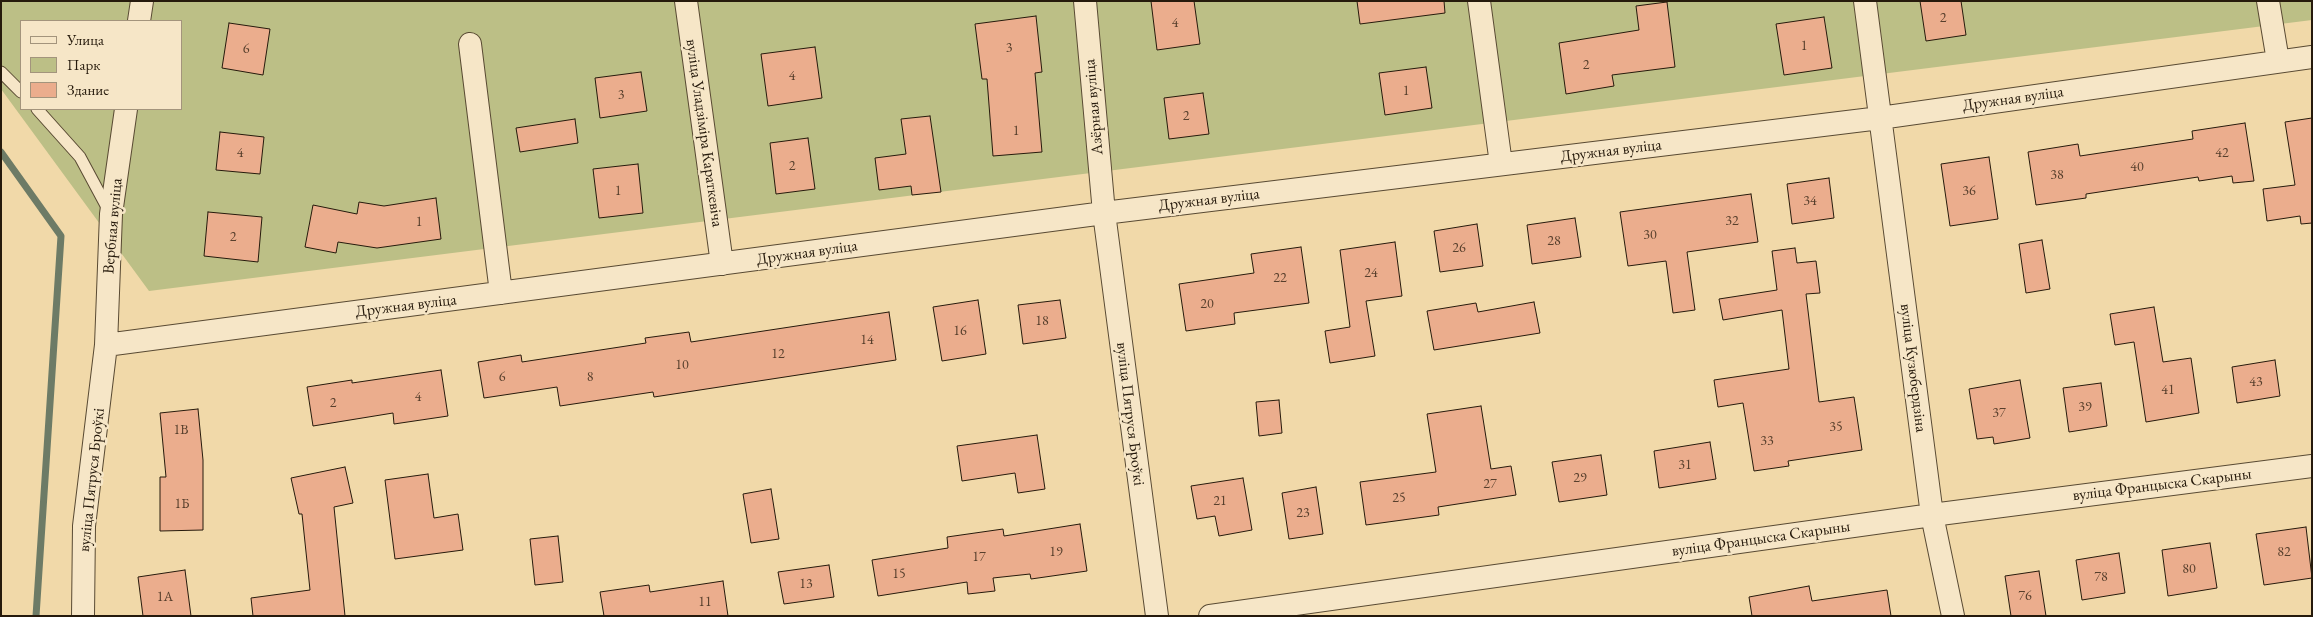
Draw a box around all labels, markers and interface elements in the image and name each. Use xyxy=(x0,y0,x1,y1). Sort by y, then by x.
house number: 2 xyxy=(1940,10,1946,26)
house number: 4 xyxy=(1172,15,1178,31)
legend xyxy=(20,20,182,110)
text: Улица xyxy=(67,30,104,49)
street label: вуліца Уладзіміра Караткевіча xyxy=(681,38,727,228)
house number: 1 xyxy=(1801,38,1807,54)
house number: 3 xyxy=(1006,40,1012,56)
house number: 6 xyxy=(243,41,249,57)
text: Парк xyxy=(67,55,100,74)
house number: 2 xyxy=(1583,57,1589,73)
street label: Азёрная вуліца xyxy=(1080,58,1108,156)
house number: 4 xyxy=(789,68,795,84)
text: Здание xyxy=(67,80,109,99)
street label: Дружная вуліца xyxy=(1961,82,2065,116)
house number: 1 xyxy=(1403,83,1409,99)
house number: 3 xyxy=(618,87,624,103)
house number: 2 xyxy=(1183,108,1189,124)
house number: 1 xyxy=(1013,123,1019,139)
street label: Дружная вуліца xyxy=(1559,135,1663,167)
house number: 4 xyxy=(237,145,243,161)
house number: 42 xyxy=(2215,145,2229,161)
house number: 2 xyxy=(789,158,795,174)
house number: 40 xyxy=(2130,159,2144,175)
house number: 38 xyxy=(2050,167,2064,183)
street label: Вербная вуліца xyxy=(99,177,127,275)
house number: 1 xyxy=(615,183,621,199)
house number: 36 xyxy=(1962,183,1976,199)
street label: Дружная вуліца xyxy=(1157,184,1261,216)
house number: 34 xyxy=(1803,193,1817,209)
house number: 32 xyxy=(1725,213,1739,229)
house number: 1 xyxy=(416,214,422,230)
house number: 30 xyxy=(1643,227,1657,243)
house number: 2 xyxy=(230,229,236,245)
house number: 28 xyxy=(1547,233,1561,249)
street label: Дружная вуліца xyxy=(755,236,859,270)
house number: 26 xyxy=(1452,240,1466,256)
house number: 24 xyxy=(1364,265,1378,281)
house number: 22 xyxy=(1273,270,1287,286)
street label: Дружная вуліца xyxy=(354,290,458,322)
house number: 20 xyxy=(1200,296,1214,312)
street label: вуліца Кузюбердзіна xyxy=(1896,302,1930,434)
house number: 18 xyxy=(1035,313,1049,329)
house number: 16 xyxy=(953,323,967,339)
house number: 14 xyxy=(860,332,874,348)
street label: вуліца Пятруся Броўкі xyxy=(1112,341,1148,487)
house number: 12 xyxy=(771,346,785,362)
house number: 10 xyxy=(675,357,689,373)
house number: 6 xyxy=(499,369,505,385)
house number: 8 xyxy=(587,369,593,385)
house number: 43 xyxy=(2249,374,2263,390)
house number: 41 xyxy=(2161,382,2175,398)
house number: 4 xyxy=(415,389,421,405)
house number: 2 xyxy=(330,395,336,411)
house number: 39 xyxy=(2078,399,2092,415)
house number: 37 xyxy=(1992,405,2006,421)
street label: вуліца Пятруся Броўкі xyxy=(75,407,109,553)
house number: 35 xyxy=(1829,419,1843,435)
house number: 1В xyxy=(174,422,188,438)
house number: 33 xyxy=(1760,433,1774,449)
house number: 31 xyxy=(1678,457,1692,473)
street label: вуліца Францыска Скарыны xyxy=(2071,464,2253,506)
house number: 29 xyxy=(1573,470,1587,486)
house number: 27 xyxy=(1483,476,1497,492)
house number: 25 xyxy=(1392,490,1406,506)
house number: 21 xyxy=(1213,493,1227,509)
house number: 1Б xyxy=(175,496,189,512)
house number: 23 xyxy=(1296,505,1310,521)
street label: вуліца Францыска Скарыны xyxy=(1670,517,1852,561)
house number: 19 xyxy=(1049,544,1063,560)
house number: 82 xyxy=(2277,544,2291,560)
house number: 17 xyxy=(972,549,986,565)
house number: 80 xyxy=(2182,561,2196,577)
house number: 15 xyxy=(892,566,906,582)
house number: 78 xyxy=(2094,569,2108,585)
house number: 13 xyxy=(799,576,813,592)
house number: 76 xyxy=(2018,588,2032,604)
house number: 1А xyxy=(157,589,173,605)
house number: 11 xyxy=(698,594,712,610)

